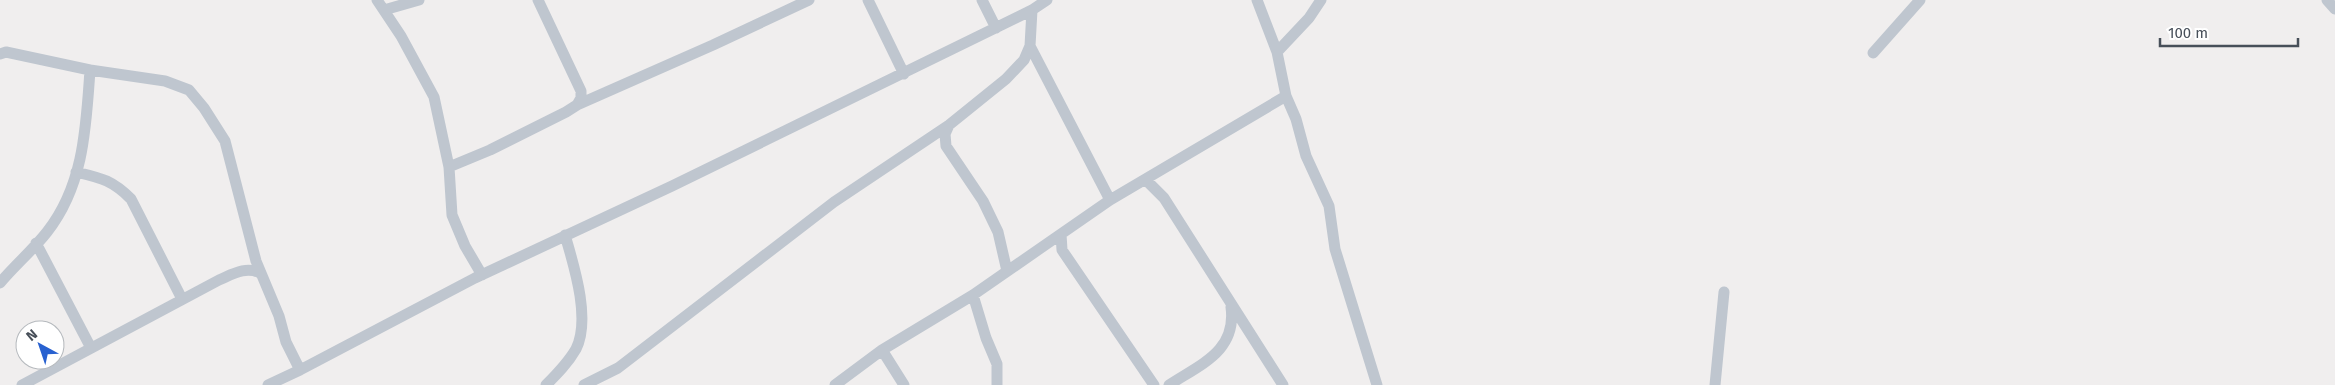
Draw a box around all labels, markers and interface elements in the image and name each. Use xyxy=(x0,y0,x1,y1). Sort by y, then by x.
scale bar xyxy=(2160,15,2298,47)
text: 100 m xyxy=(2168,24,2208,42)
north arrow xyxy=(15,320,65,370)
text: N xyxy=(23,326,41,345)

